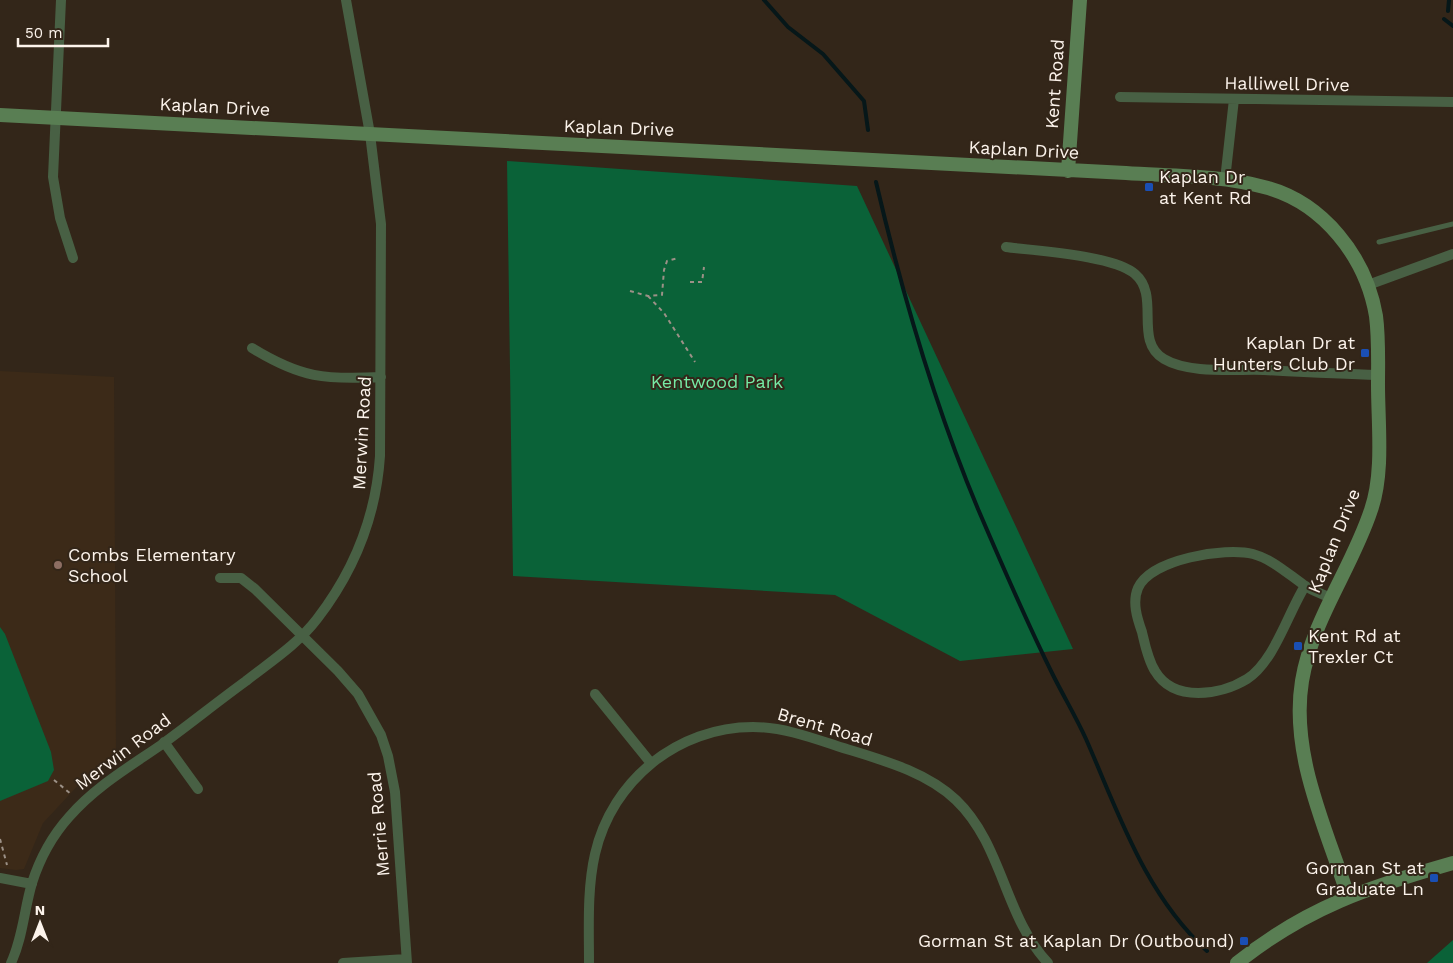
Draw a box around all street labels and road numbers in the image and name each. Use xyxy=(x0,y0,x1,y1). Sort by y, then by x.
street label: Kent Road xyxy=(1041,38,1068,130)
street label: Halliwell Drive xyxy=(1224,72,1350,95)
street label: Kaplan Drive xyxy=(159,93,271,120)
street label: Kaplan Drive xyxy=(563,115,675,140)
street label: Kaplan Drive xyxy=(968,136,1080,163)
street label: Merwin Road xyxy=(348,375,375,490)
street label: Kaplan Drive xyxy=(1303,486,1364,596)
street label: Brent Road xyxy=(775,703,875,750)
street label: Merwin Road xyxy=(71,709,175,794)
street label: Merrie Road xyxy=(363,771,394,878)

